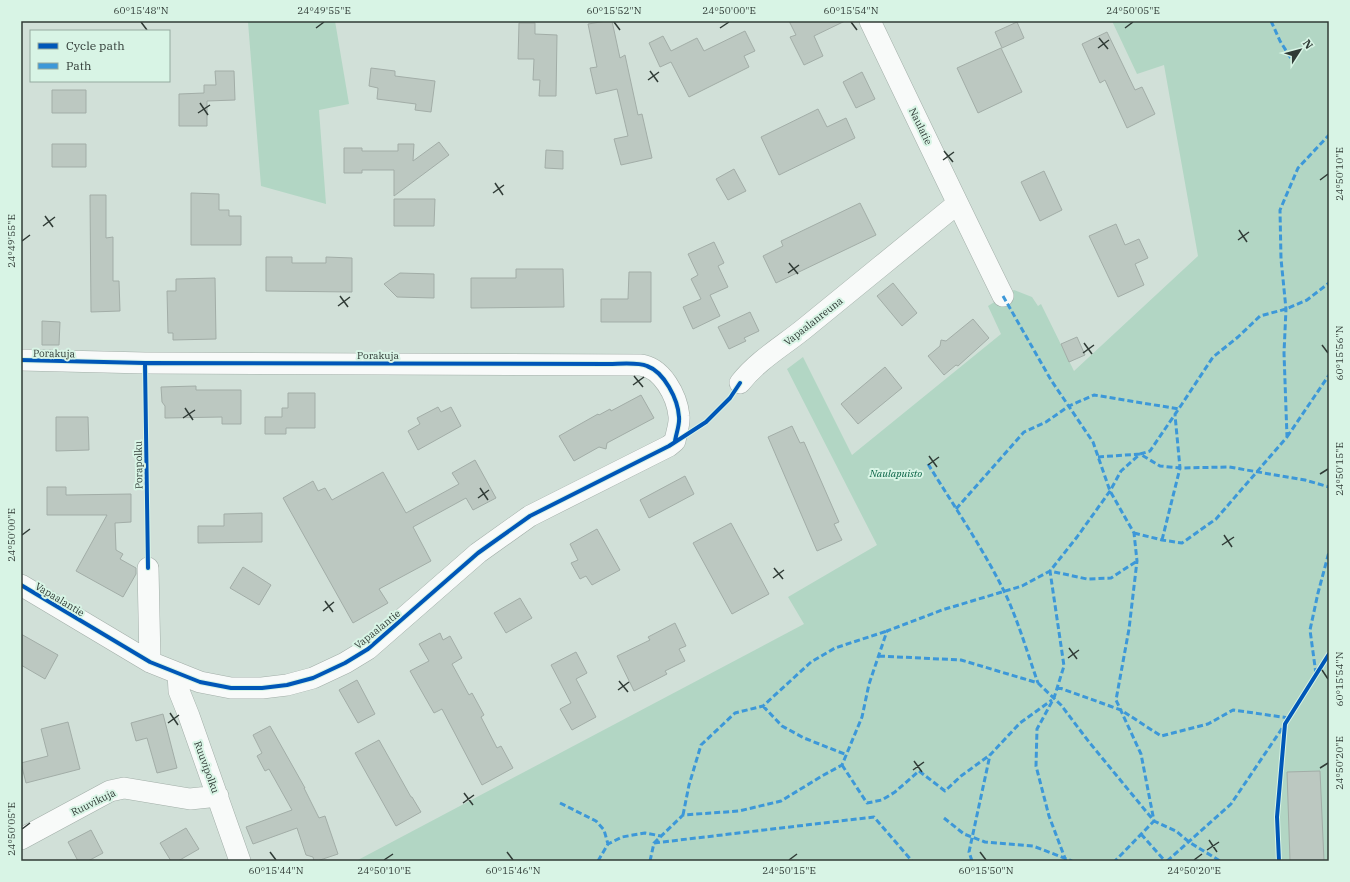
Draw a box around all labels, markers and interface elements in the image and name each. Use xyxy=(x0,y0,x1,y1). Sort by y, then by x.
text: 60°15'48"N xyxy=(114,4,169,17)
text: 24°49'55"E xyxy=(297,4,351,17)
text: 60°15'52"N xyxy=(587,4,642,17)
text: 24°50'00"E xyxy=(702,4,756,17)
text: 60°15'54"N xyxy=(824,4,879,17)
text: 24°50'05"E xyxy=(1106,4,1160,17)
legend xyxy=(30,30,170,82)
north arrow xyxy=(1280,30,1320,70)
text: N xyxy=(1300,36,1316,52)
text: Cycle path xyxy=(66,38,125,53)
text: Path xyxy=(66,58,92,73)
street label: Naulatie xyxy=(906,106,935,147)
text: 24°50'10"E xyxy=(1333,147,1346,201)
text: 24°49'55"E xyxy=(5,214,18,268)
street label: Vapaalanreuna xyxy=(781,294,846,348)
text: 60°15'56"N xyxy=(1333,325,1346,381)
street label: Porakuja xyxy=(33,347,76,360)
street label: Porakuja xyxy=(357,349,400,362)
street label: Porapolku xyxy=(132,441,145,489)
text: 24°50'15"E xyxy=(1333,442,1346,496)
park label: Naulapuisto xyxy=(869,467,922,480)
text: 24°50'00"E xyxy=(5,508,18,562)
street label: Vapaalantie xyxy=(33,580,87,619)
street label: Vapaalantie xyxy=(352,607,403,652)
text: 60°15'54"N xyxy=(1333,651,1346,707)
text: 24°50'20"E xyxy=(1333,736,1346,790)
street label: Ruuvipolku xyxy=(191,739,222,795)
street label: Ruuvikuja xyxy=(69,786,118,819)
text: 24°50'05"E xyxy=(5,802,18,856)
text: 60°15'44"N xyxy=(249,864,304,877)
text: 24°50'10"E xyxy=(357,864,411,877)
text: 60°15'46"N xyxy=(486,864,541,877)
text: 24°50'15"E xyxy=(762,864,816,877)
text: 60°15'50"N xyxy=(959,864,1014,877)
text: 24°50'20"E xyxy=(1167,864,1221,877)

